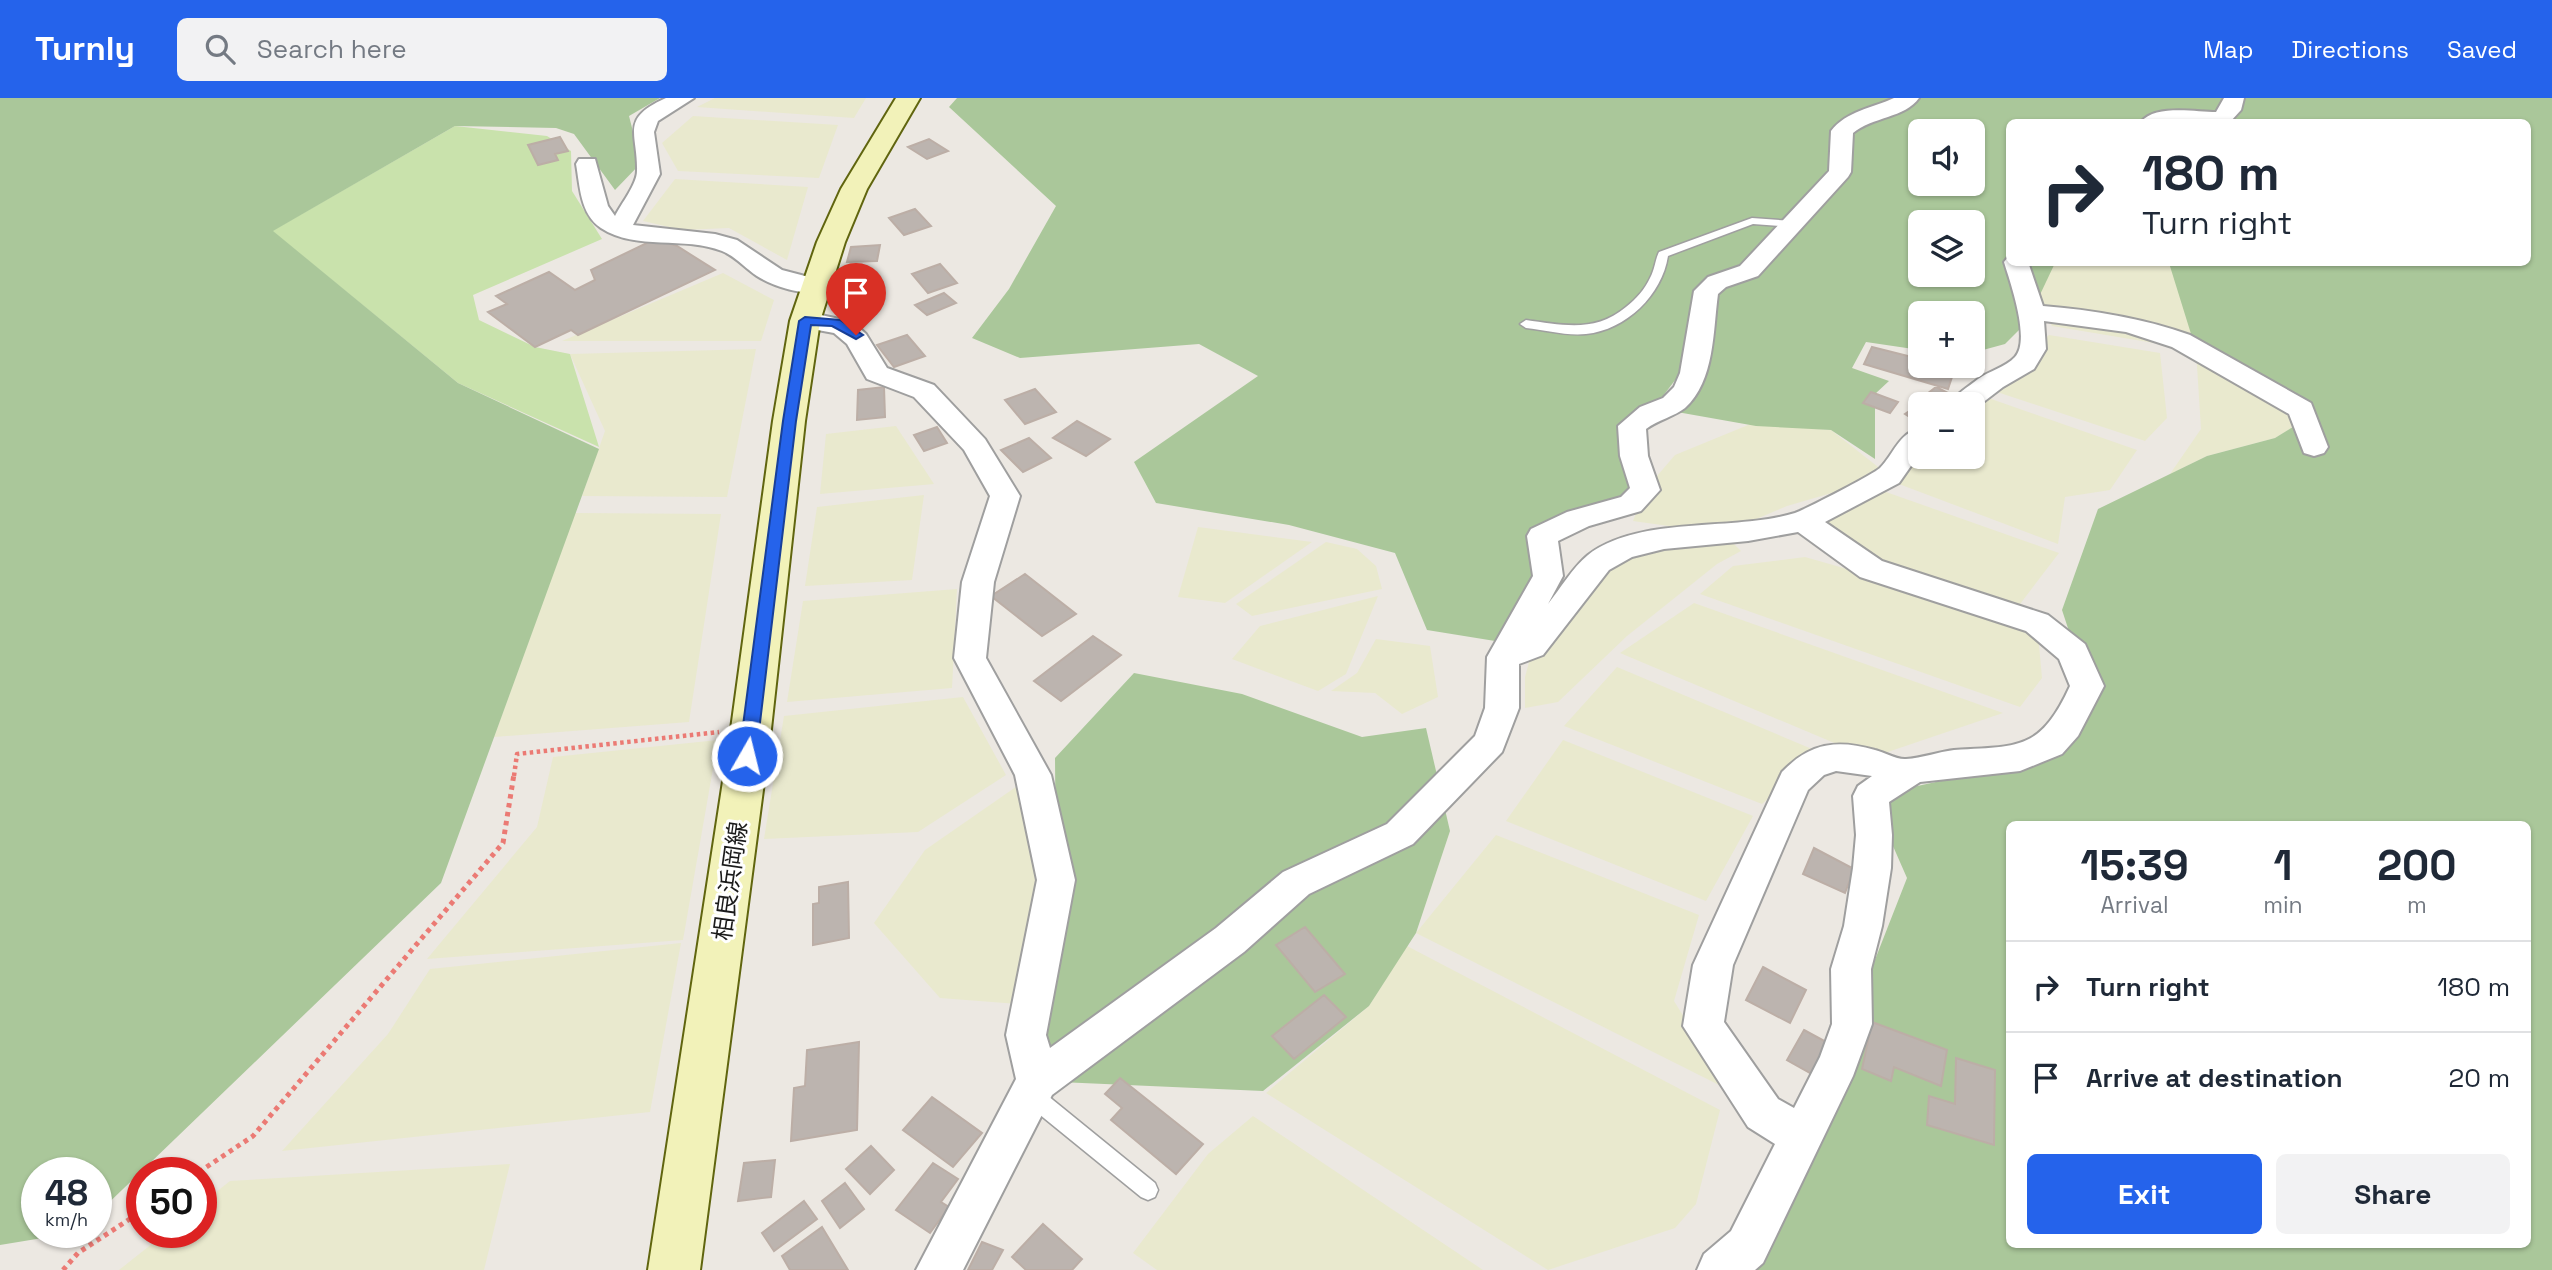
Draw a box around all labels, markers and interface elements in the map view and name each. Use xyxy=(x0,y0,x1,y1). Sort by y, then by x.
search box xyxy=(177,18,667,81)
text: Turnly xyxy=(35,28,135,70)
icon: search xyxy=(201,30,239,68)
text: Search here xyxy=(257,32,407,66)
text: Map xyxy=(2203,34,2253,65)
text: Directions xyxy=(2291,34,2409,65)
text: Saved xyxy=(2447,34,2517,65)
map controls xyxy=(1908,119,1985,469)
button: sound xyxy=(1908,119,1985,196)
text: 180 m xyxy=(2142,142,2280,204)
icon: right xyxy=(2027,147,2118,238)
text: Turn right xyxy=(2142,203,2292,243)
button: layers xyxy=(1908,210,1985,287)
pin xyxy=(826,263,886,335)
icon: arrive xyxy=(837,274,875,312)
button: + xyxy=(1908,301,1985,378)
button: − xyxy=(1908,392,1985,469)
position arrow xyxy=(710,719,784,793)
street label: 相良浜岡線 xyxy=(706,819,754,943)
text: 15:39 xyxy=(2080,839,2189,892)
text: 1 xyxy=(2273,839,2292,892)
text: 200 xyxy=(2377,839,2457,892)
text: Arrival xyxy=(2100,890,2169,920)
text: min xyxy=(2263,890,2303,920)
text: m xyxy=(2407,890,2427,920)
icon: right xyxy=(2027,968,2065,1006)
text: Turn right xyxy=(2086,970,2210,1004)
text: 180 m xyxy=(2437,970,2510,1004)
icon: arrive xyxy=(2027,1059,2065,1097)
text: Arrive at destination xyxy=(2086,1061,2343,1095)
text: 20 m xyxy=(2449,1061,2510,1095)
button: Exit xyxy=(2027,1154,2262,1234)
button: Share xyxy=(2276,1154,2510,1234)
speed limit sign: 50 xyxy=(126,1157,217,1248)
text: 48 xyxy=(45,1171,88,1215)
text: km/h xyxy=(45,1208,88,1231)

